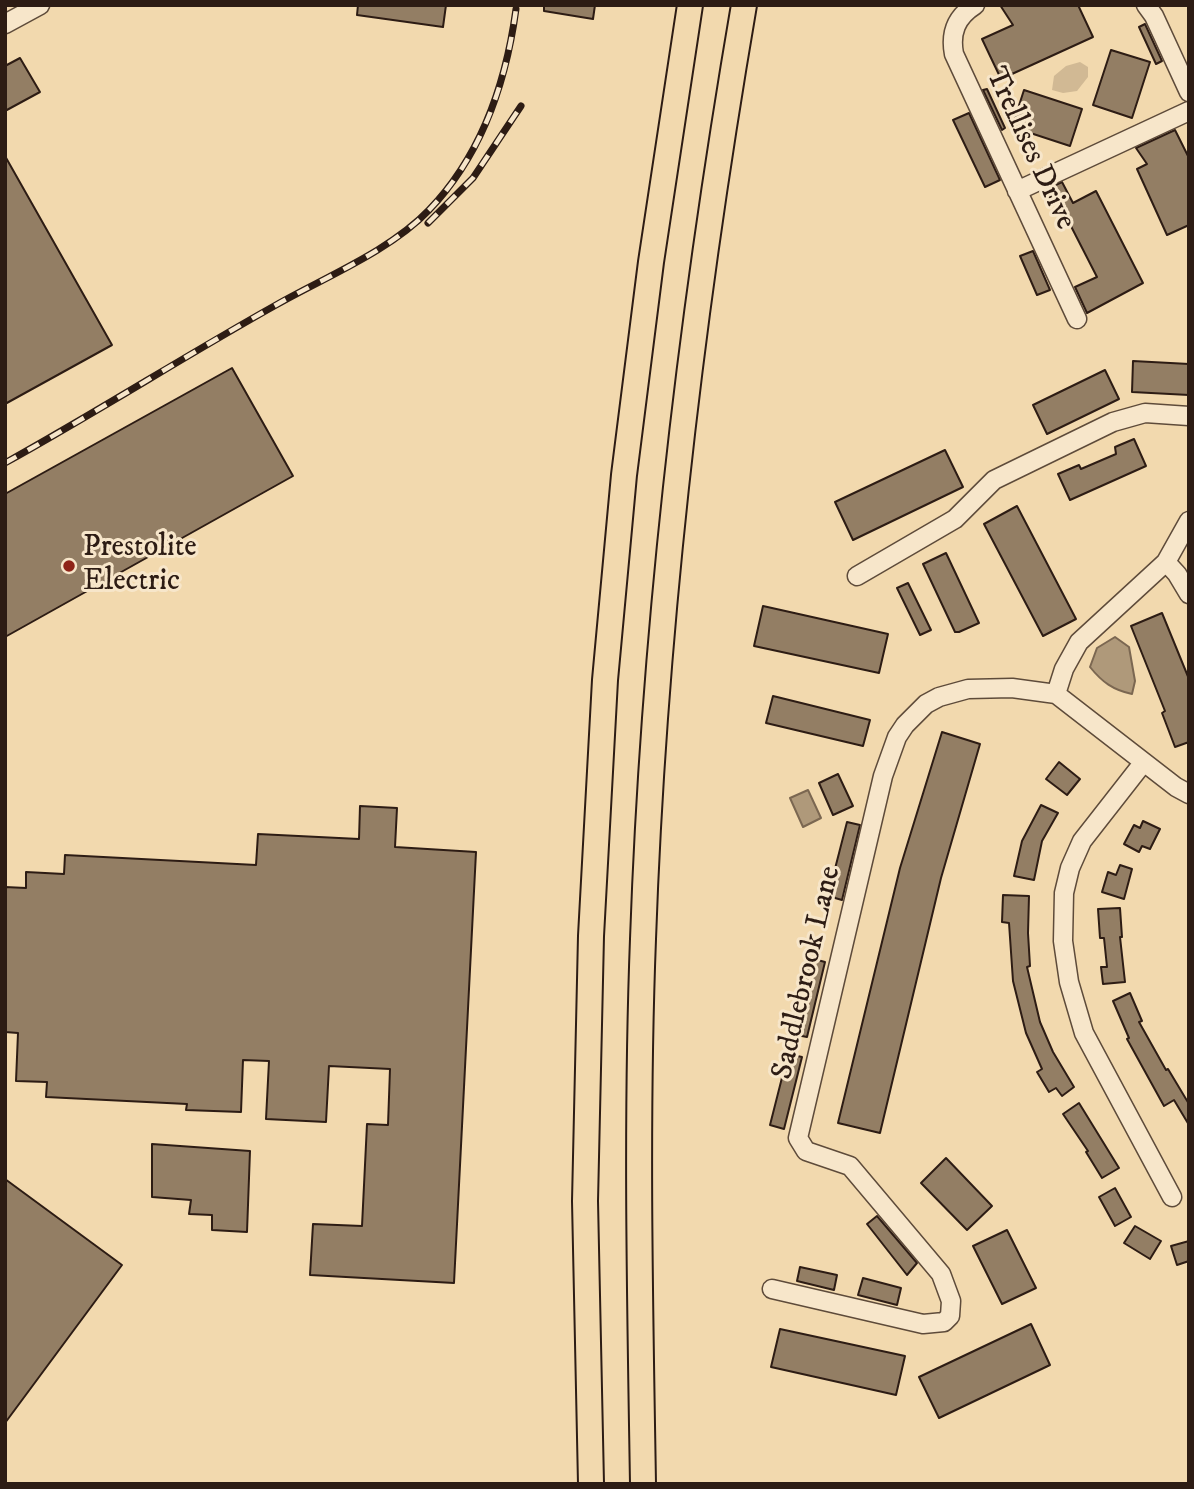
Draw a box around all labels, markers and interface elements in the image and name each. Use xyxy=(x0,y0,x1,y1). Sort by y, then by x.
street label: Trellises Drive xyxy=(976,62,1082,236)
place label: Prestolite Electric xyxy=(83,531,197,602)
marker: Prestolite Electric xyxy=(61,558,77,574)
street label: Saddlebrook Lane xyxy=(766,863,850,1083)

